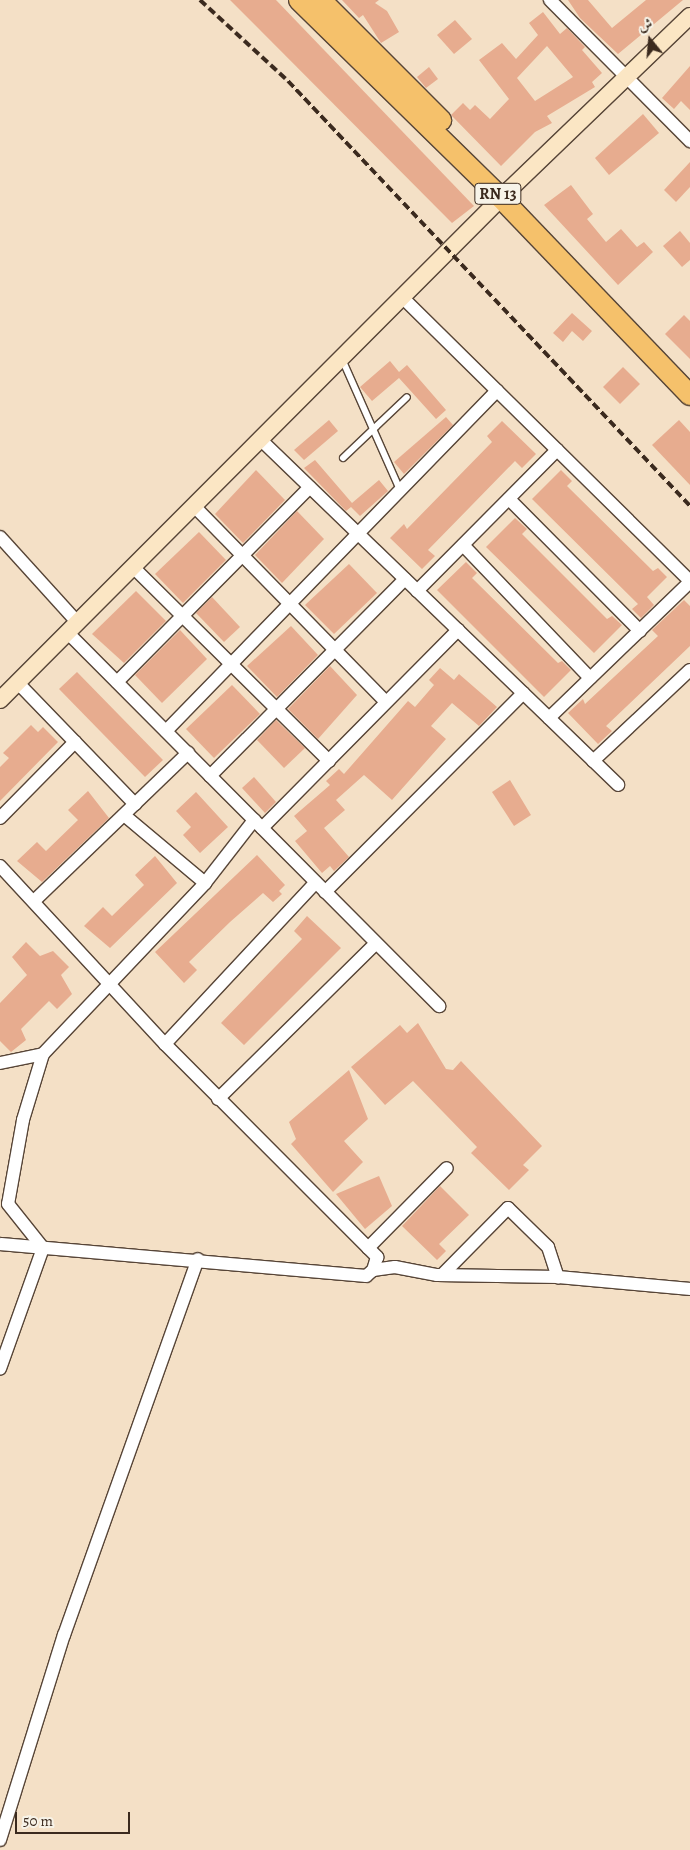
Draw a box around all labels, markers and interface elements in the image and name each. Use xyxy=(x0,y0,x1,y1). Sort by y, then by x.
text: ش xyxy=(636,14,655,36)
north arrow xyxy=(625,15,675,65)
road number: RN 13 xyxy=(474,180,522,208)
scale bar xyxy=(18,1802,132,1834)
text: 50 m xyxy=(23,1811,53,1831)

